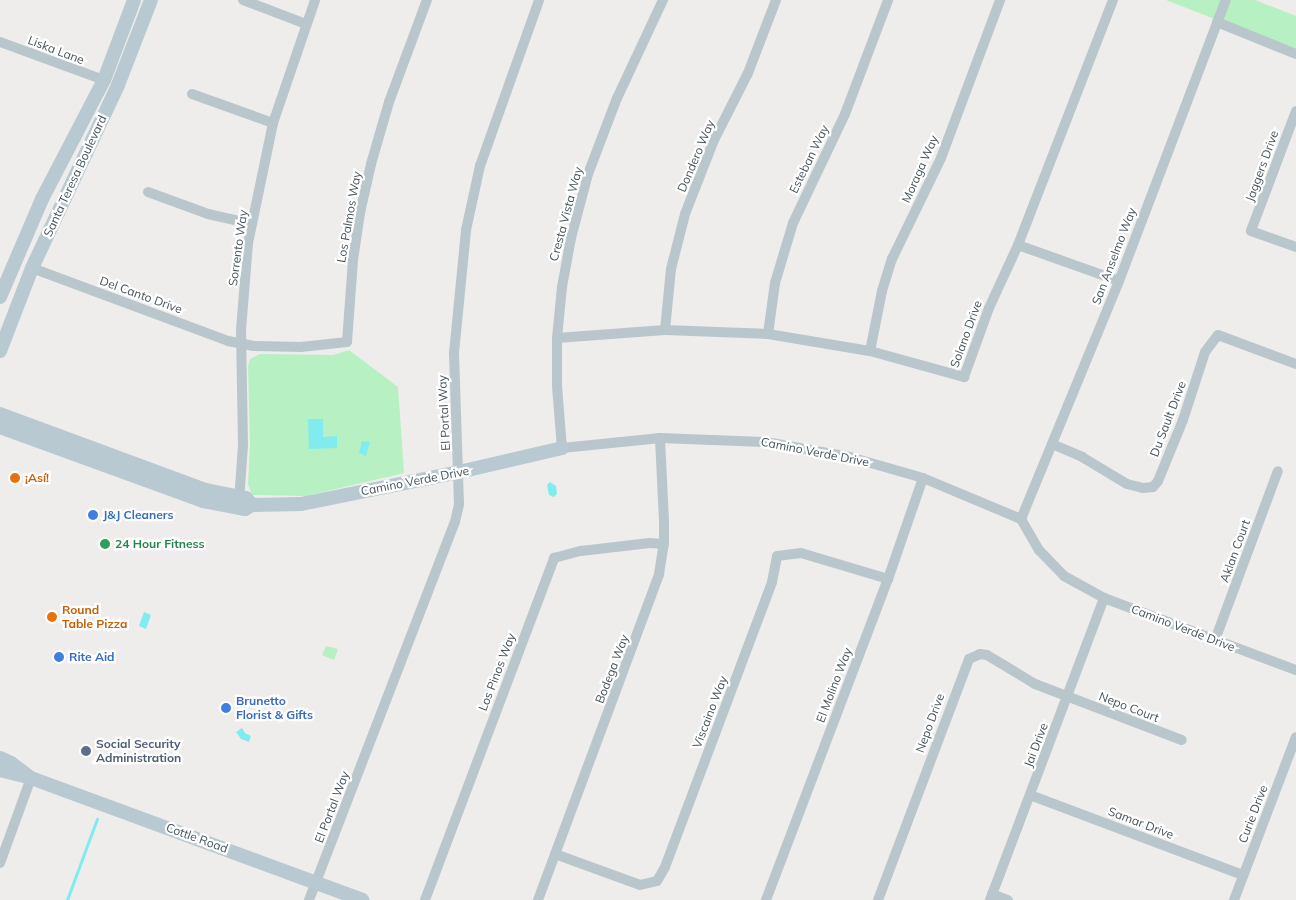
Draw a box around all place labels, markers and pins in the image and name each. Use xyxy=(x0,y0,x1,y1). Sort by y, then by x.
place label: ¡Así! xyxy=(25,471,49,485)
marker: ¡Así! xyxy=(9,472,21,484)
place label: J&J Cleaners xyxy=(103,508,173,522)
marker: J&J Cleaners xyxy=(87,509,99,521)
place label: 24 Hour Fitness xyxy=(115,537,205,551)
marker: 24 Hour Fitness xyxy=(99,538,111,550)
place label: Round Table Pizza xyxy=(62,603,127,631)
marker: Round Table Pizza xyxy=(46,611,58,623)
place label: Rite Aid xyxy=(69,650,114,664)
marker: Rite Aid xyxy=(53,651,65,663)
place label: Brunetto Florist & Gifts xyxy=(236,694,313,722)
marker: Brunetto Florist & Gifts xyxy=(220,702,232,714)
place label: Social Security Administration xyxy=(96,737,181,765)
marker: Social Security Administration xyxy=(80,745,92,757)

